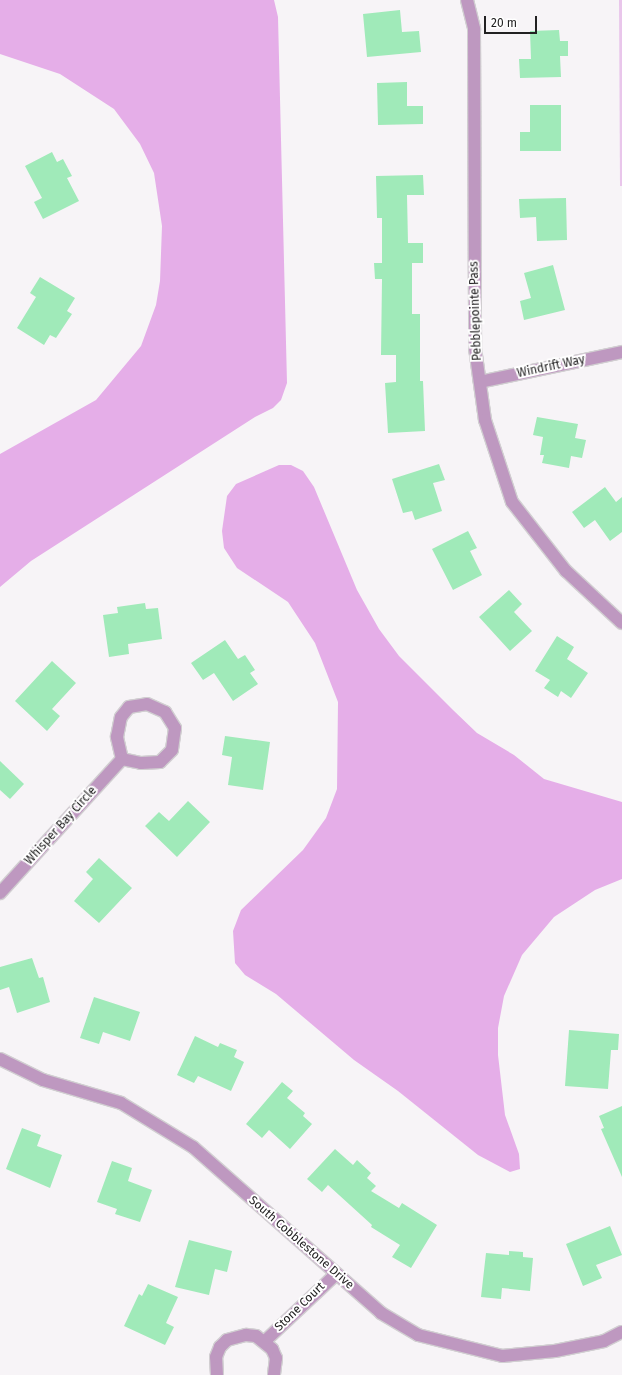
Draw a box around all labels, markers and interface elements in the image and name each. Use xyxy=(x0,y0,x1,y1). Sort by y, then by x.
scale bar xyxy=(486,8,539,34)
text: 20 m xyxy=(491,16,517,30)
street label: Pebblepointe Pass xyxy=(467,261,485,361)
street label: Windrift Way xyxy=(516,353,586,381)
street label: Whisper Bay Circle xyxy=(22,784,100,868)
street label: South Cobblestone Drive xyxy=(246,1193,356,1293)
street label: Stone Court xyxy=(272,1280,328,1334)

